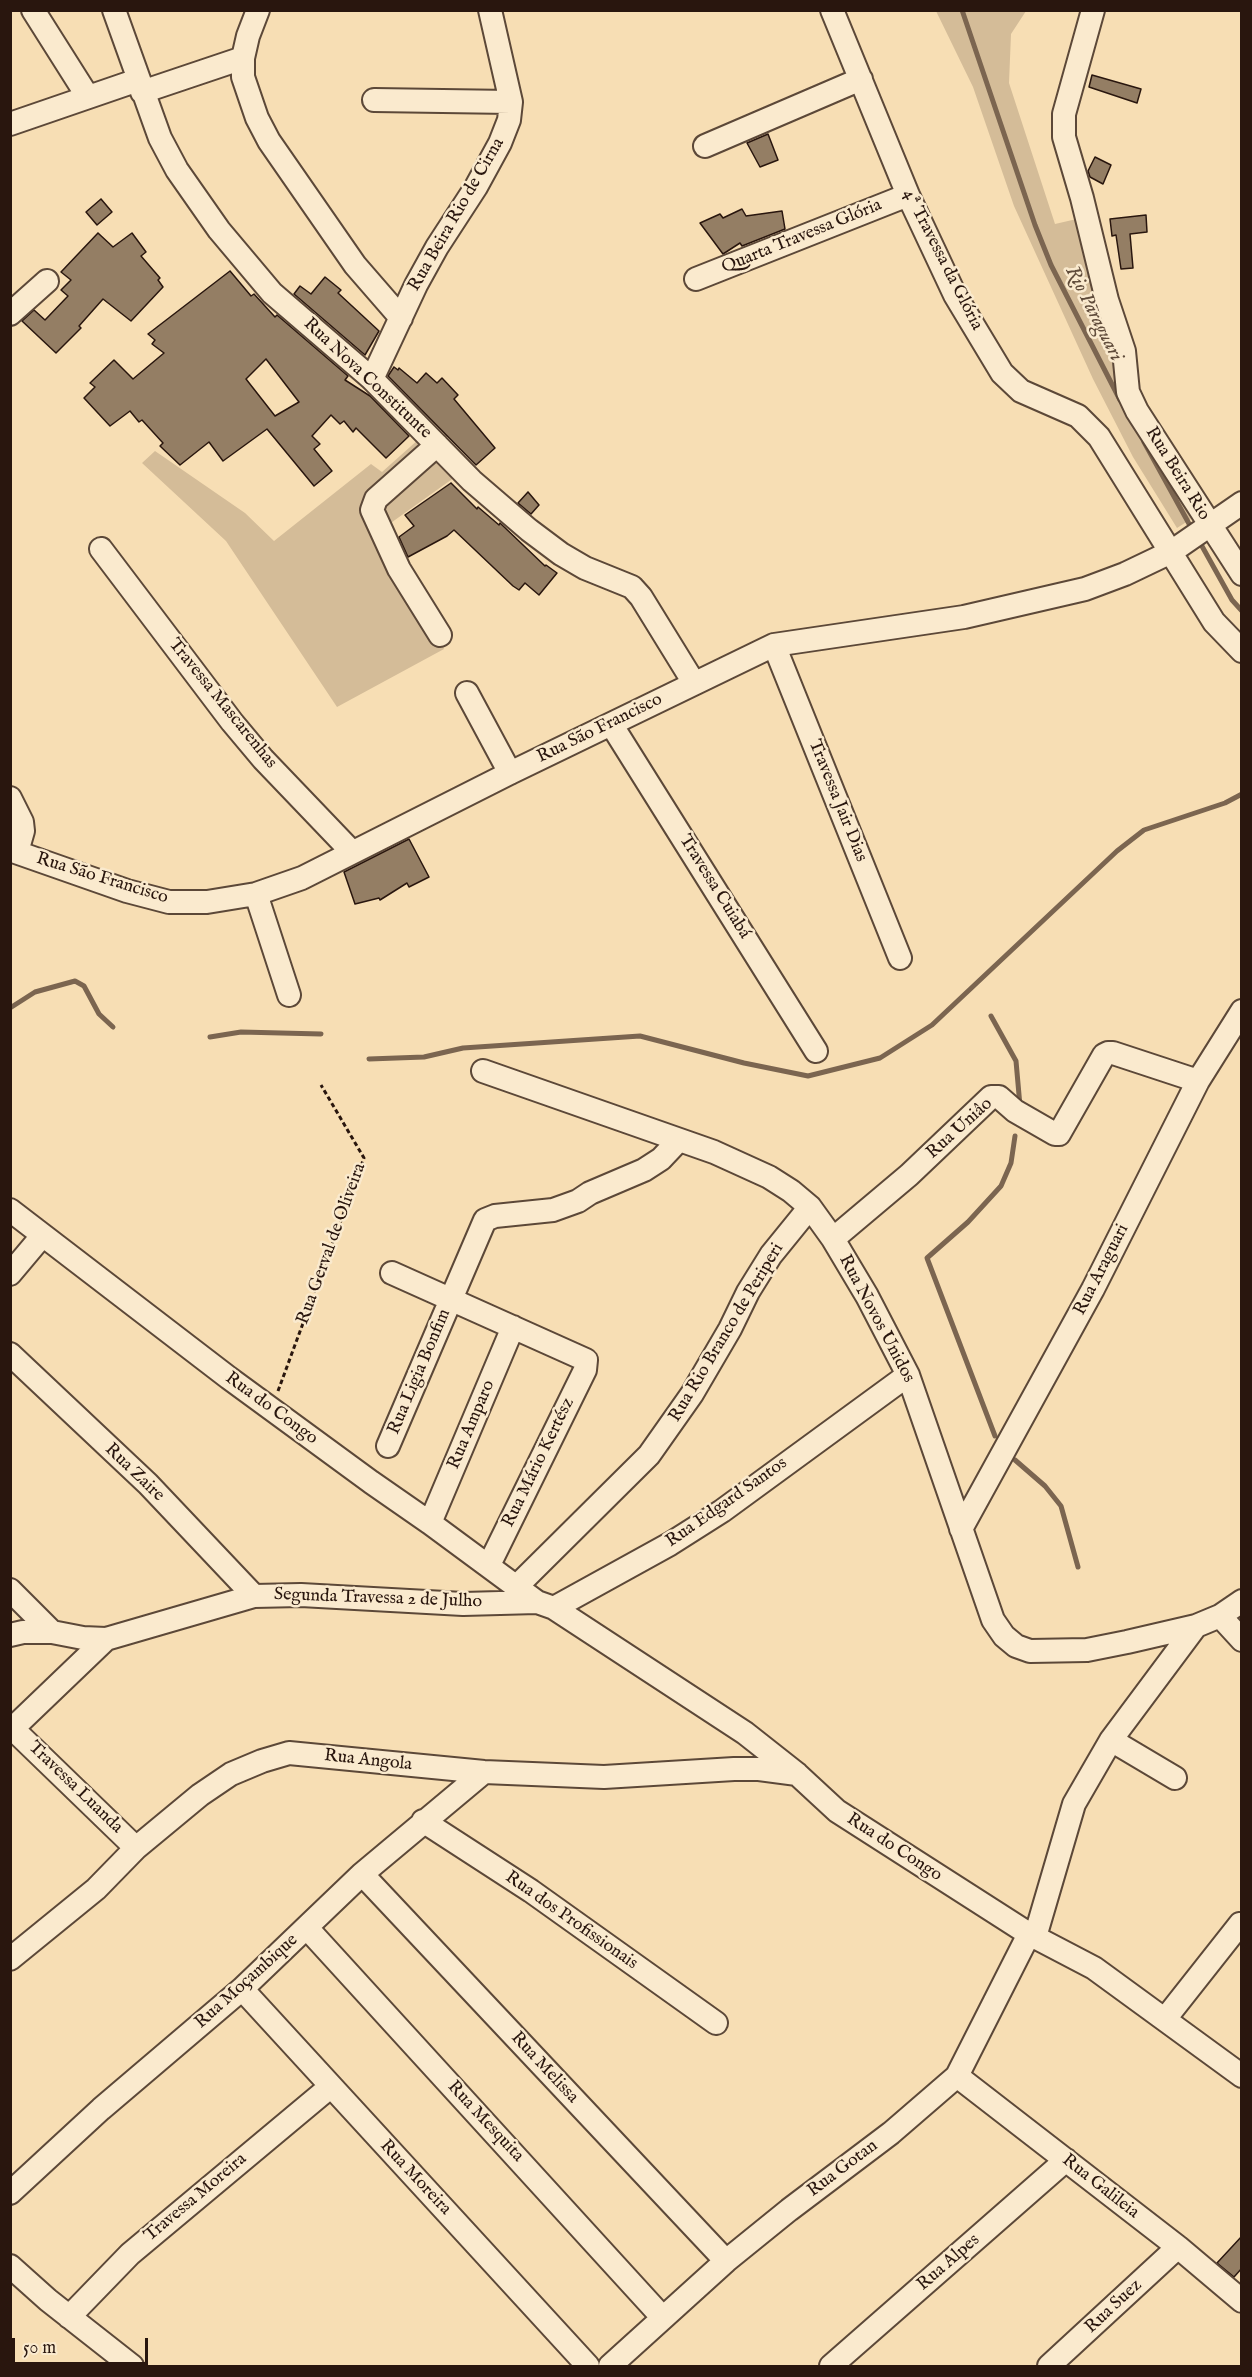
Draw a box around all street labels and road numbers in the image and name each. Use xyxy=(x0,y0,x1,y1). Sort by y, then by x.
street label: Rua Beira Rio de Cirna xyxy=(404,135,510,295)
street label: 4ª Travessa da Glória xyxy=(897,186,987,334)
street label: Quarta Travessa Glória xyxy=(719,195,885,279)
street label: Rua Nova Constitunte xyxy=(298,314,436,444)
street label: Rua Beira Rio xyxy=(1140,423,1214,525)
street label: Travessa Mascarenhas xyxy=(163,635,281,773)
street label: Rua São Francisco xyxy=(534,689,666,769)
street label: Travessa Jair Dias xyxy=(803,737,871,865)
street label: Travessa Cuiabá xyxy=(673,831,755,943)
street label: Rua São Francisco xyxy=(33,849,171,909)
street label: Rua Uniâo xyxy=(923,1094,997,1164)
street label: Rua Gerval de Oliveira xyxy=(293,1160,371,1328)
street label: Rua Araguari xyxy=(1070,1221,1134,1319)
street label: Rua Rio Branco de Periperi xyxy=(665,1240,789,1426)
street label: Rua Novos Unidos xyxy=(833,1251,919,1387)
street label: Rua Ligia Bonfim xyxy=(384,1306,456,1438)
street label: Rua do Congo xyxy=(220,1368,322,1450)
street label: Rua Amparo xyxy=(444,1377,500,1473)
street label: Rua Mário Kertész xyxy=(498,1395,580,1531)
street label: Rua Zaire xyxy=(100,1439,168,1507)
street label: Rua Edgard Santos xyxy=(662,1453,792,1553)
street label: Segunda Travessa 2 de Julho xyxy=(273,1585,483,1613)
street label: Travessa Luanda xyxy=(23,1737,127,1839)
street label: Rua Angola xyxy=(323,1746,413,1776)
street label: Rua do Congo xyxy=(842,1809,946,1887)
street label: Rua dos Profissionais xyxy=(501,1867,641,1975)
street label: Rua Moçambique xyxy=(191,1930,303,2034)
street label: Rua Melissa xyxy=(505,2028,583,2108)
street label: Rua Mesquita xyxy=(442,2077,528,2167)
street label: Rua Moreira xyxy=(375,2136,455,2220)
street label: Rua Gotan xyxy=(804,2136,882,2202)
street label: Travessa Moreira xyxy=(140,2149,252,2247)
street label: Rua Galileia xyxy=(1057,2150,1143,2224)
street label: Rua Alpes xyxy=(913,2230,985,2296)
street label: Rua Suez xyxy=(1081,2275,1147,2339)

